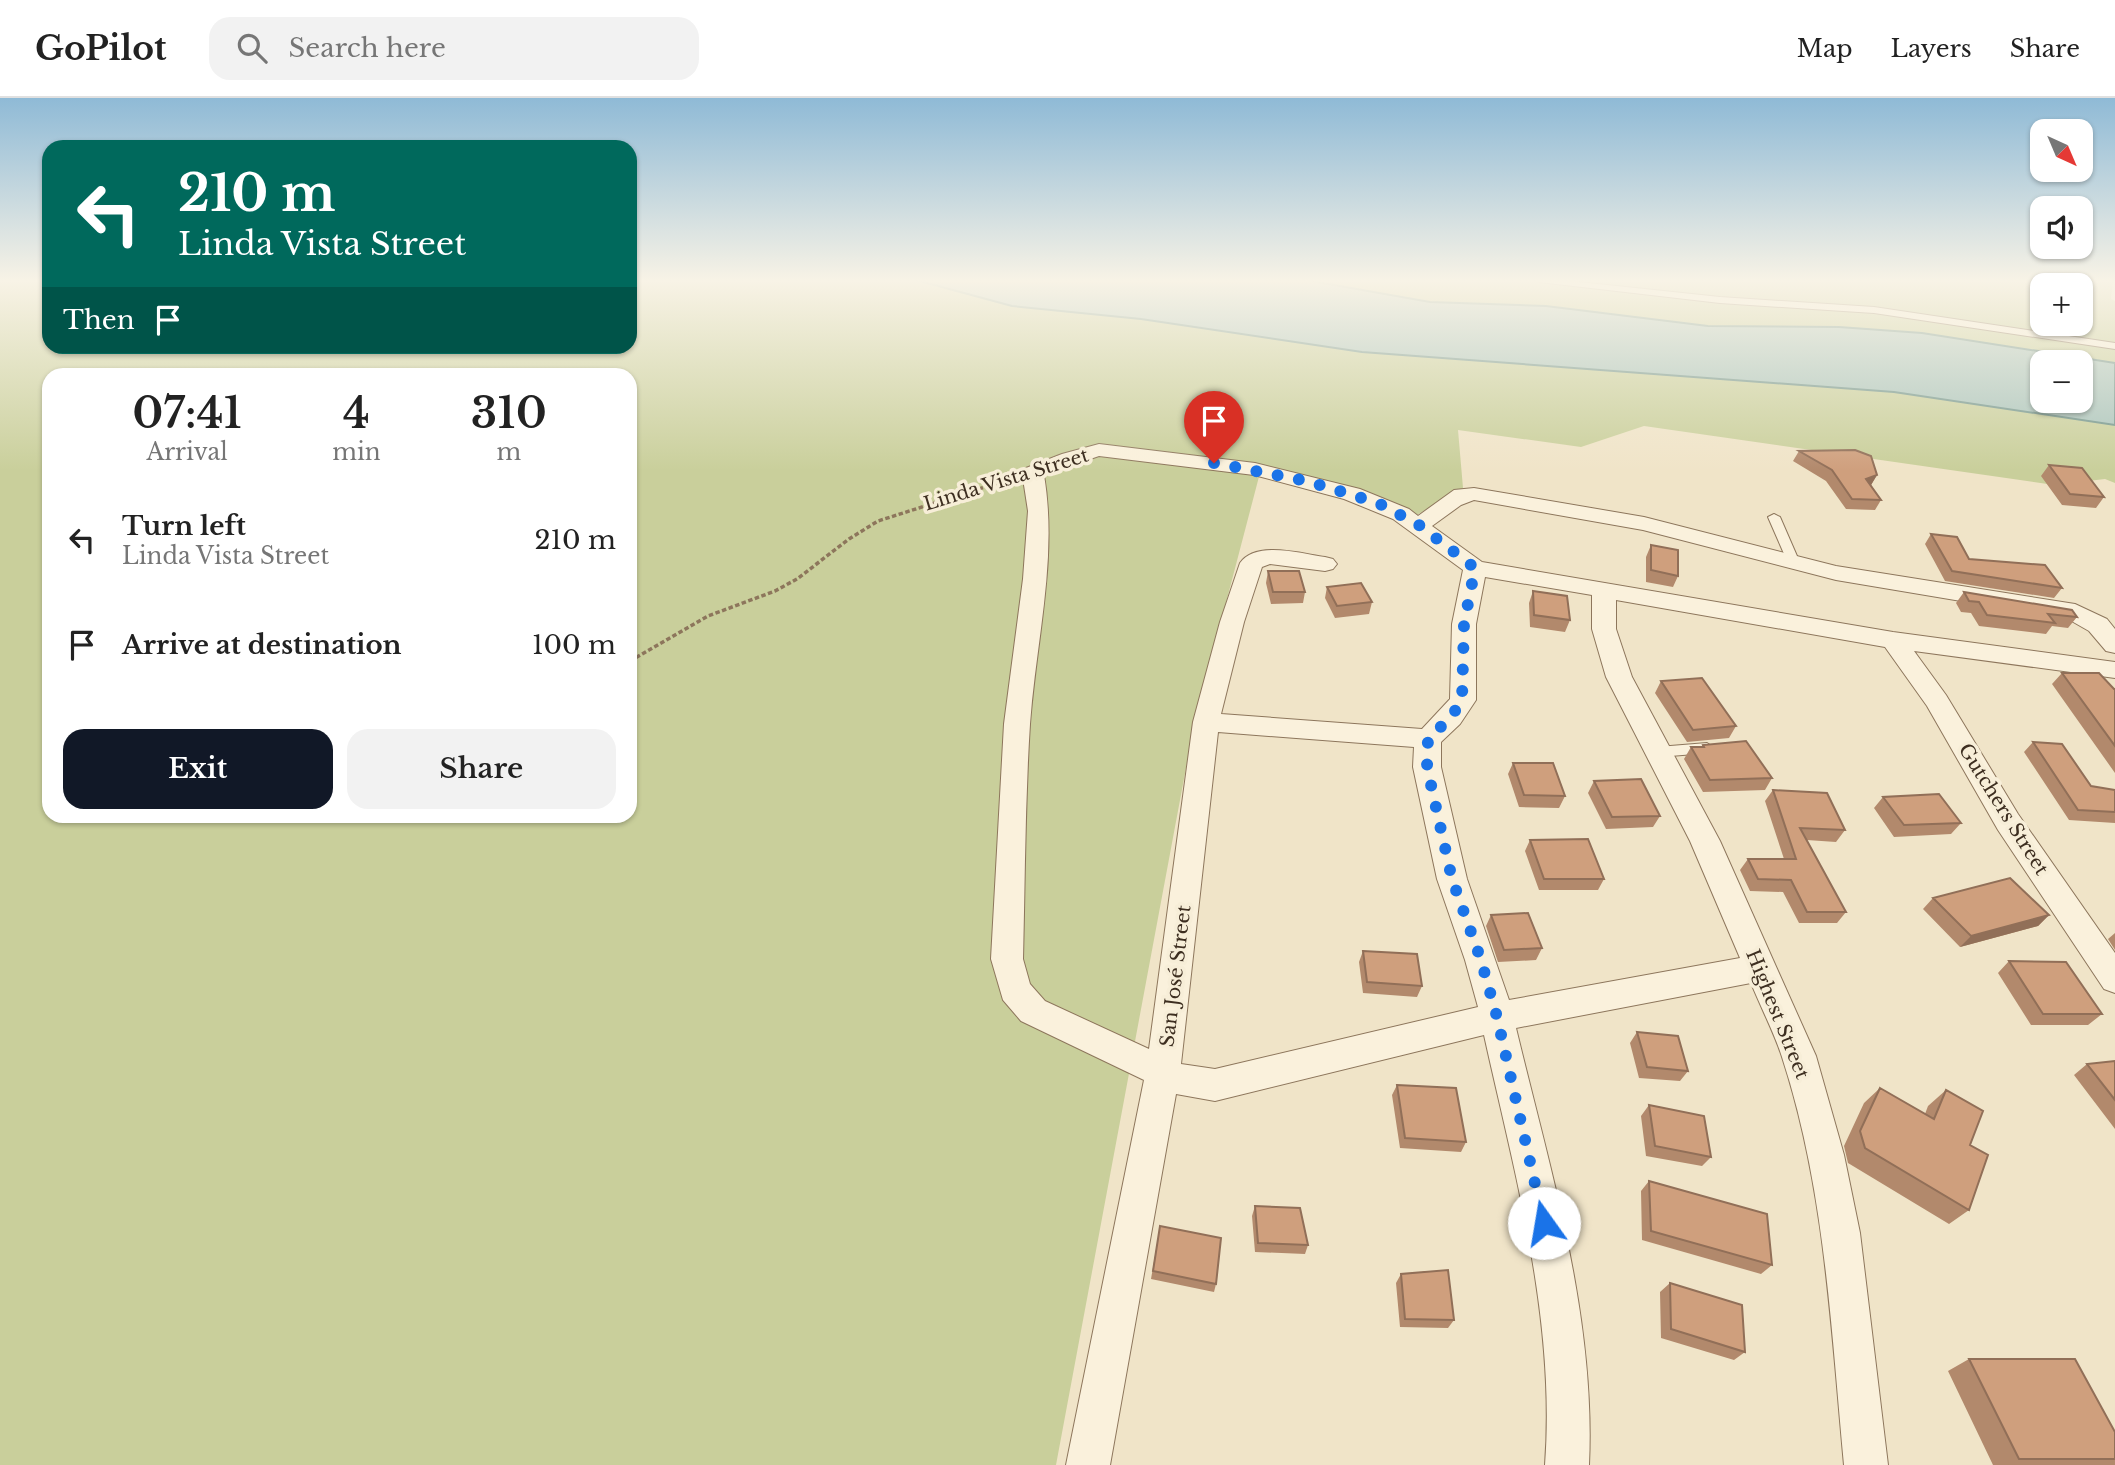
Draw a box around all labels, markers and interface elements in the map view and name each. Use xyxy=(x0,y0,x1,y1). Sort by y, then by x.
search box xyxy=(209,17,699,80)
text: GoPilot xyxy=(35,28,167,69)
icon: search xyxy=(233,29,271,67)
text: Search here xyxy=(289,32,446,64)
text: Map xyxy=(1797,34,1853,63)
text: Layers xyxy=(1891,34,1972,63)
text: Share xyxy=(2010,34,2080,63)
north arrow xyxy=(2030,119,2093,182)
map controls xyxy=(2030,119,2093,413)
text: 210 m xyxy=(178,163,336,224)
icon: left xyxy=(63,168,154,259)
button: sound xyxy=(2030,196,2093,259)
text: Linda Vista Street xyxy=(178,224,466,264)
button: + xyxy=(2030,273,2093,336)
icon: arrive xyxy=(149,301,187,339)
text: Then xyxy=(63,304,135,336)
button: − xyxy=(2030,350,2093,413)
text: 07:41 xyxy=(132,387,242,439)
text: 4 xyxy=(343,387,370,439)
text: 310 xyxy=(471,387,547,439)
pin xyxy=(1184,391,1244,463)
icon: arrive xyxy=(1195,402,1233,440)
text: Arrival xyxy=(146,438,228,466)
text: min xyxy=(332,438,381,466)
text: m xyxy=(496,438,521,466)
street label: Linda Vista Street xyxy=(921,443,1092,515)
text: Turn left xyxy=(122,510,246,542)
icon: left xyxy=(63,521,101,559)
text: 210 m xyxy=(534,524,616,556)
text: Linda Vista Street xyxy=(122,542,329,570)
icon: arrive xyxy=(63,626,101,664)
text: Arrive at destination xyxy=(122,629,402,661)
text: 100 m xyxy=(532,629,616,661)
button: Exit xyxy=(63,729,333,809)
button: Share xyxy=(347,729,616,809)
street label: Gutchers Street xyxy=(1954,739,2054,880)
street label: San José Street xyxy=(1155,903,1196,1048)
street label: Highest Street xyxy=(1741,946,1814,1083)
position arrow xyxy=(1507,1186,1581,1260)

